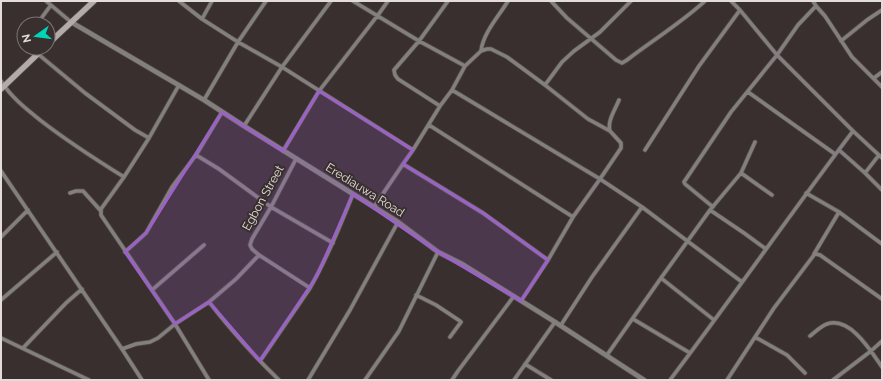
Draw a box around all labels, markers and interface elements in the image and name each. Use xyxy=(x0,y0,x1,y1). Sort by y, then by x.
north arrow xyxy=(16,16,56,56)
text: N xyxy=(19,33,34,44)
street label: Erediauwa Road xyxy=(323,160,407,220)
street label: Egbon Street xyxy=(239,163,287,233)

